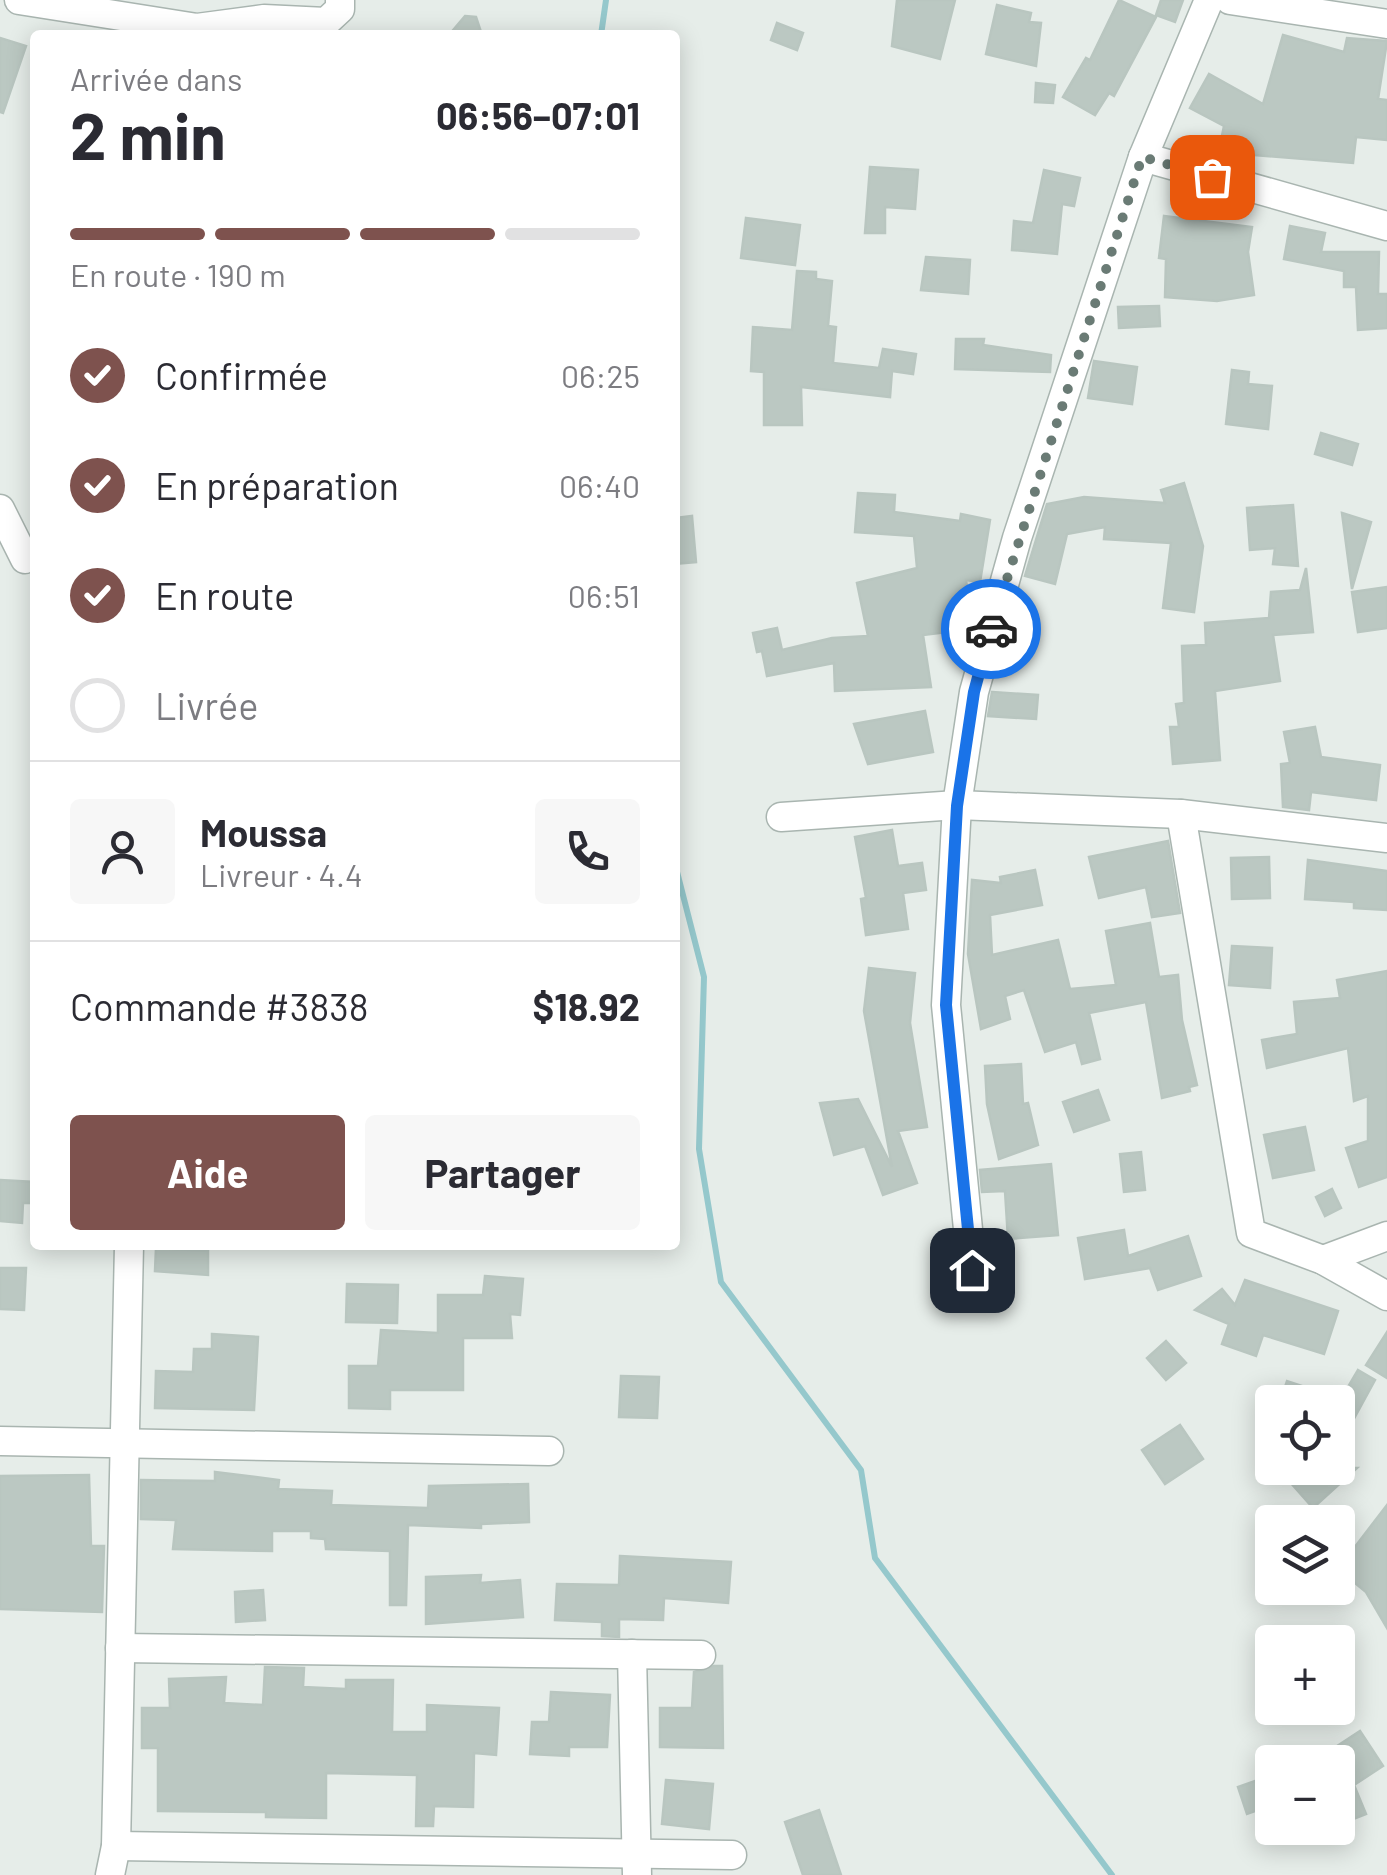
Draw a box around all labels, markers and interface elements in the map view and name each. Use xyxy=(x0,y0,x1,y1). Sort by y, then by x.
text: Arrivée dans xyxy=(70,59,243,97)
text: 06:56–07:01 xyxy=(436,92,640,138)
text: 2 min xyxy=(70,95,226,173)
pin xyxy=(1170,135,1255,220)
icon: bag xyxy=(1185,150,1240,205)
text: En route · 190 m xyxy=(70,255,286,293)
icon: check xyxy=(70,348,125,403)
text: Confirmée xyxy=(155,352,328,398)
text: 06:25 xyxy=(561,356,640,394)
icon: check xyxy=(70,458,125,513)
text: En préparation xyxy=(155,462,399,508)
text: 06:40 xyxy=(559,466,640,504)
icon: check xyxy=(70,568,125,623)
text: En route xyxy=(155,572,294,618)
text: 06:51 xyxy=(568,576,640,614)
courier xyxy=(941,579,1041,679)
icon: car xyxy=(964,602,1019,657)
text: Livrée xyxy=(155,682,258,728)
button: person xyxy=(70,799,175,904)
button: phone xyxy=(535,799,640,904)
text: Moussa xyxy=(200,809,327,855)
text: Livreur · 4.4 xyxy=(200,855,363,893)
text: Commande #3838 xyxy=(70,983,369,1029)
text: $18.92 xyxy=(533,983,640,1029)
button: Aide xyxy=(70,1115,345,1230)
button: Partager xyxy=(365,1115,640,1230)
pin xyxy=(930,1228,1015,1313)
icon: home xyxy=(945,1243,1000,1298)
map controls xyxy=(1255,1385,1355,1845)
button: locate xyxy=(1255,1385,1355,1485)
button: layers xyxy=(1255,1505,1355,1605)
button: + xyxy=(1255,1625,1355,1725)
button: − xyxy=(1255,1745,1355,1845)

